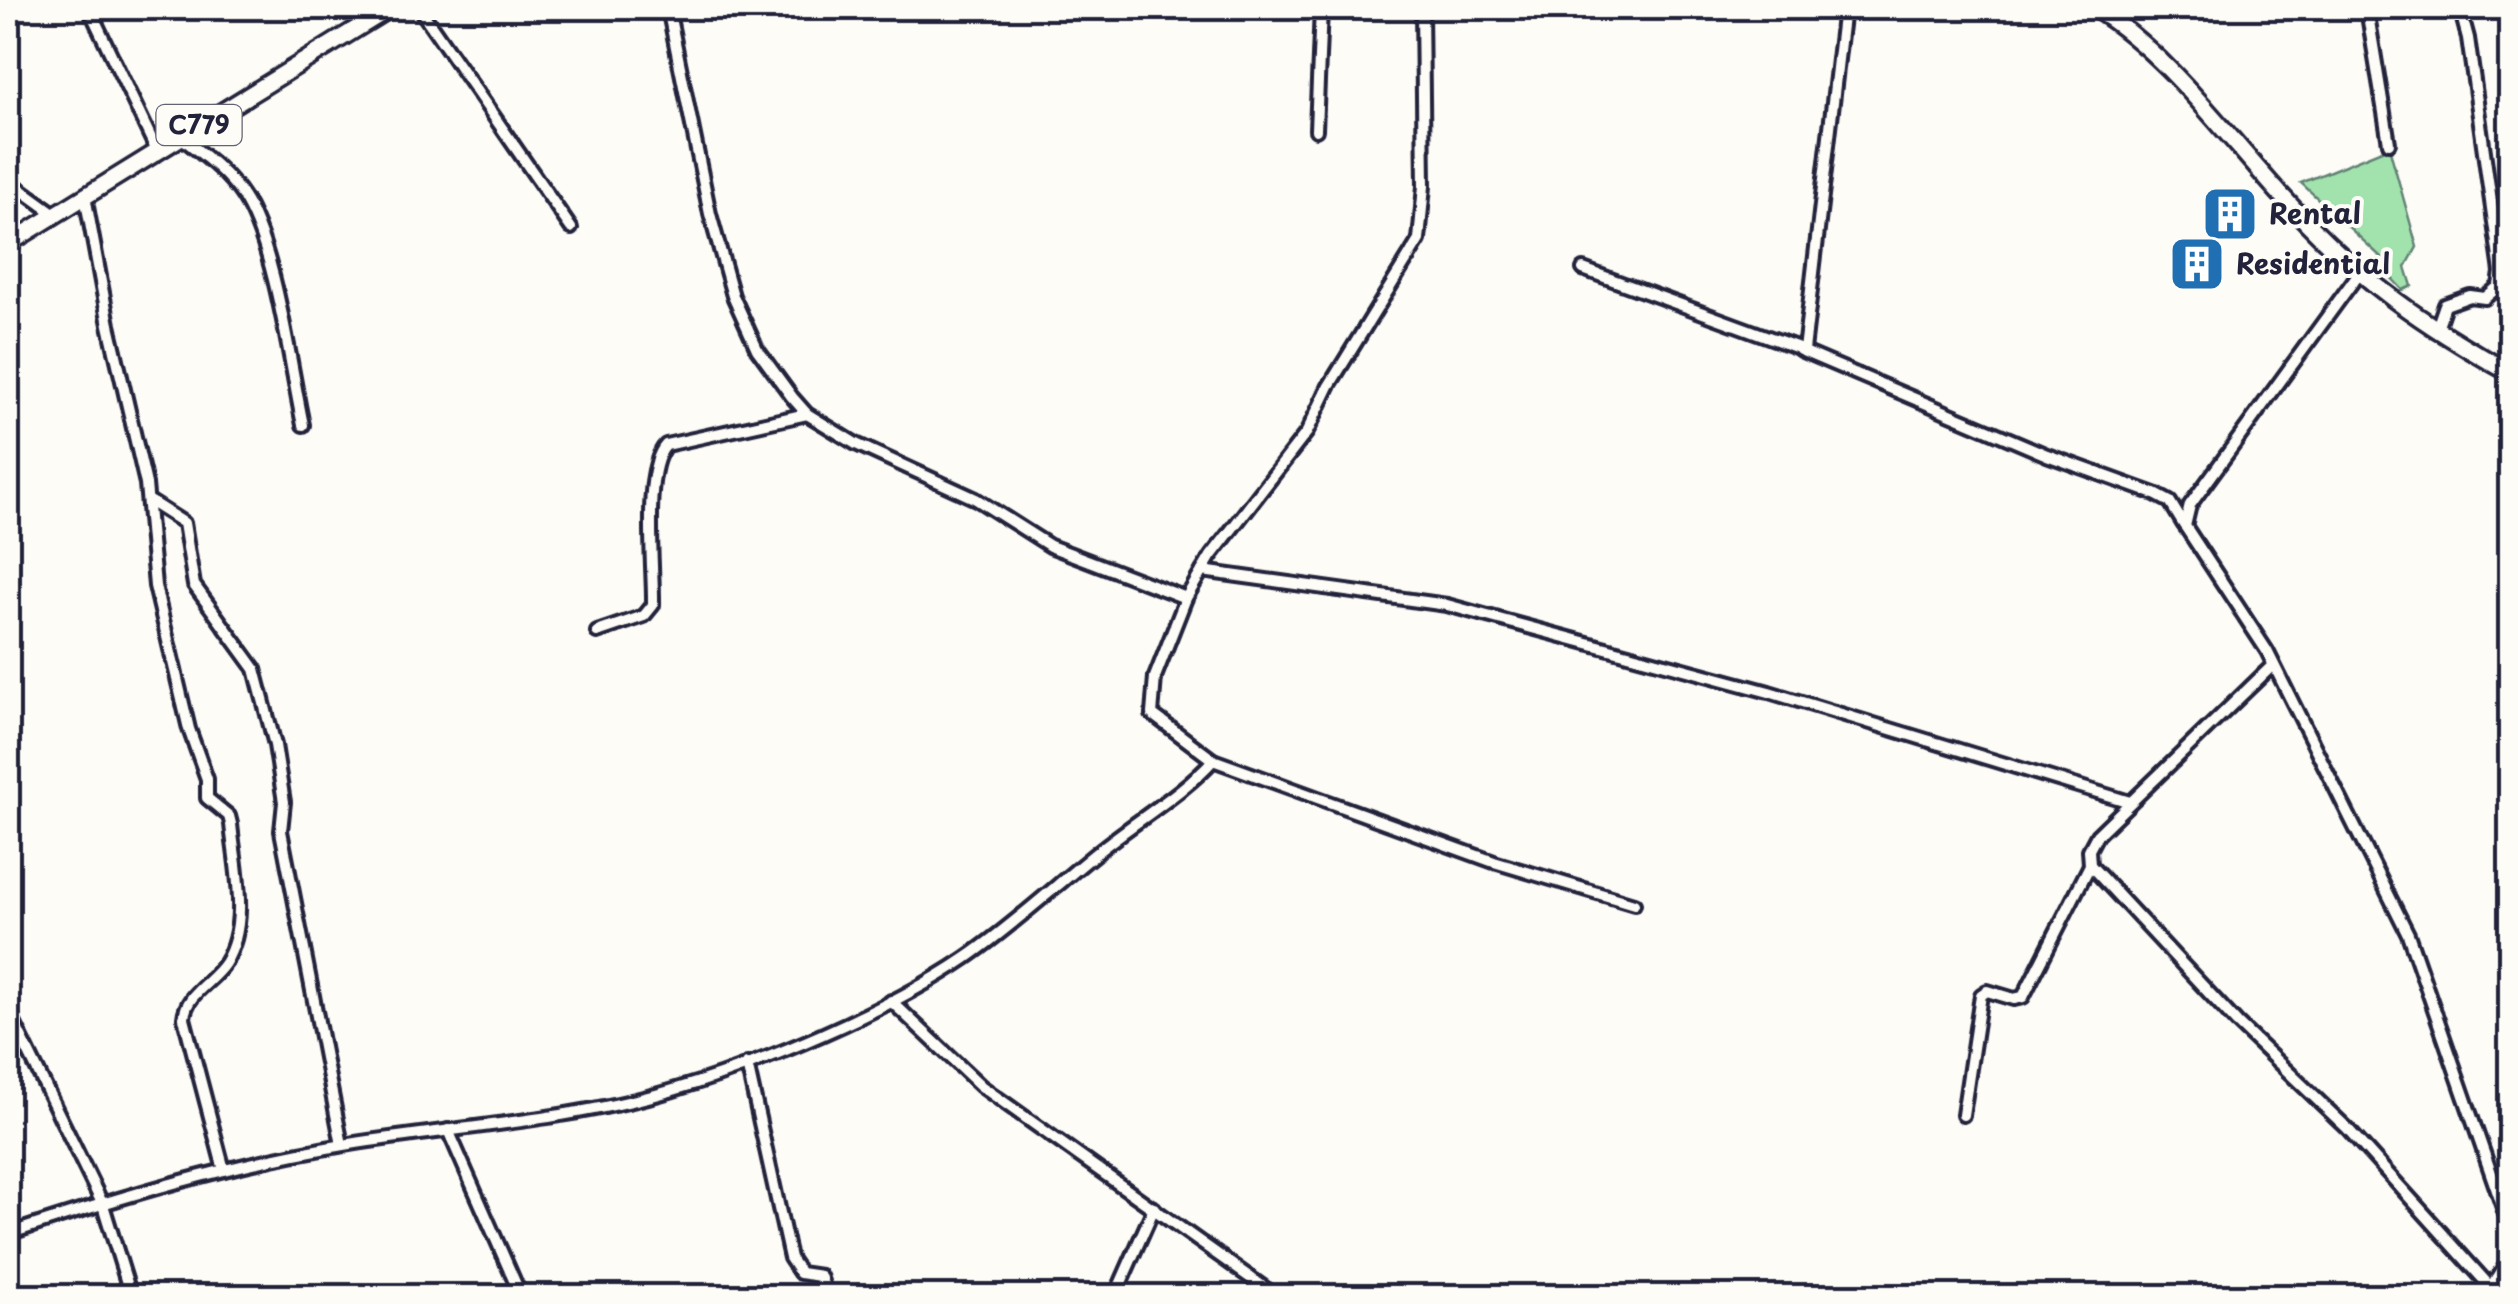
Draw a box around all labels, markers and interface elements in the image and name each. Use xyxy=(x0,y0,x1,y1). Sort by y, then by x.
road number: C779 xyxy=(156,105,242,145)
building icon: Rental xyxy=(2200,184,2260,244)
place label: Rental xyxy=(2269,191,2361,234)
building icon: Residential xyxy=(2167,234,2227,294)
place label: Residential xyxy=(2236,241,2390,284)

